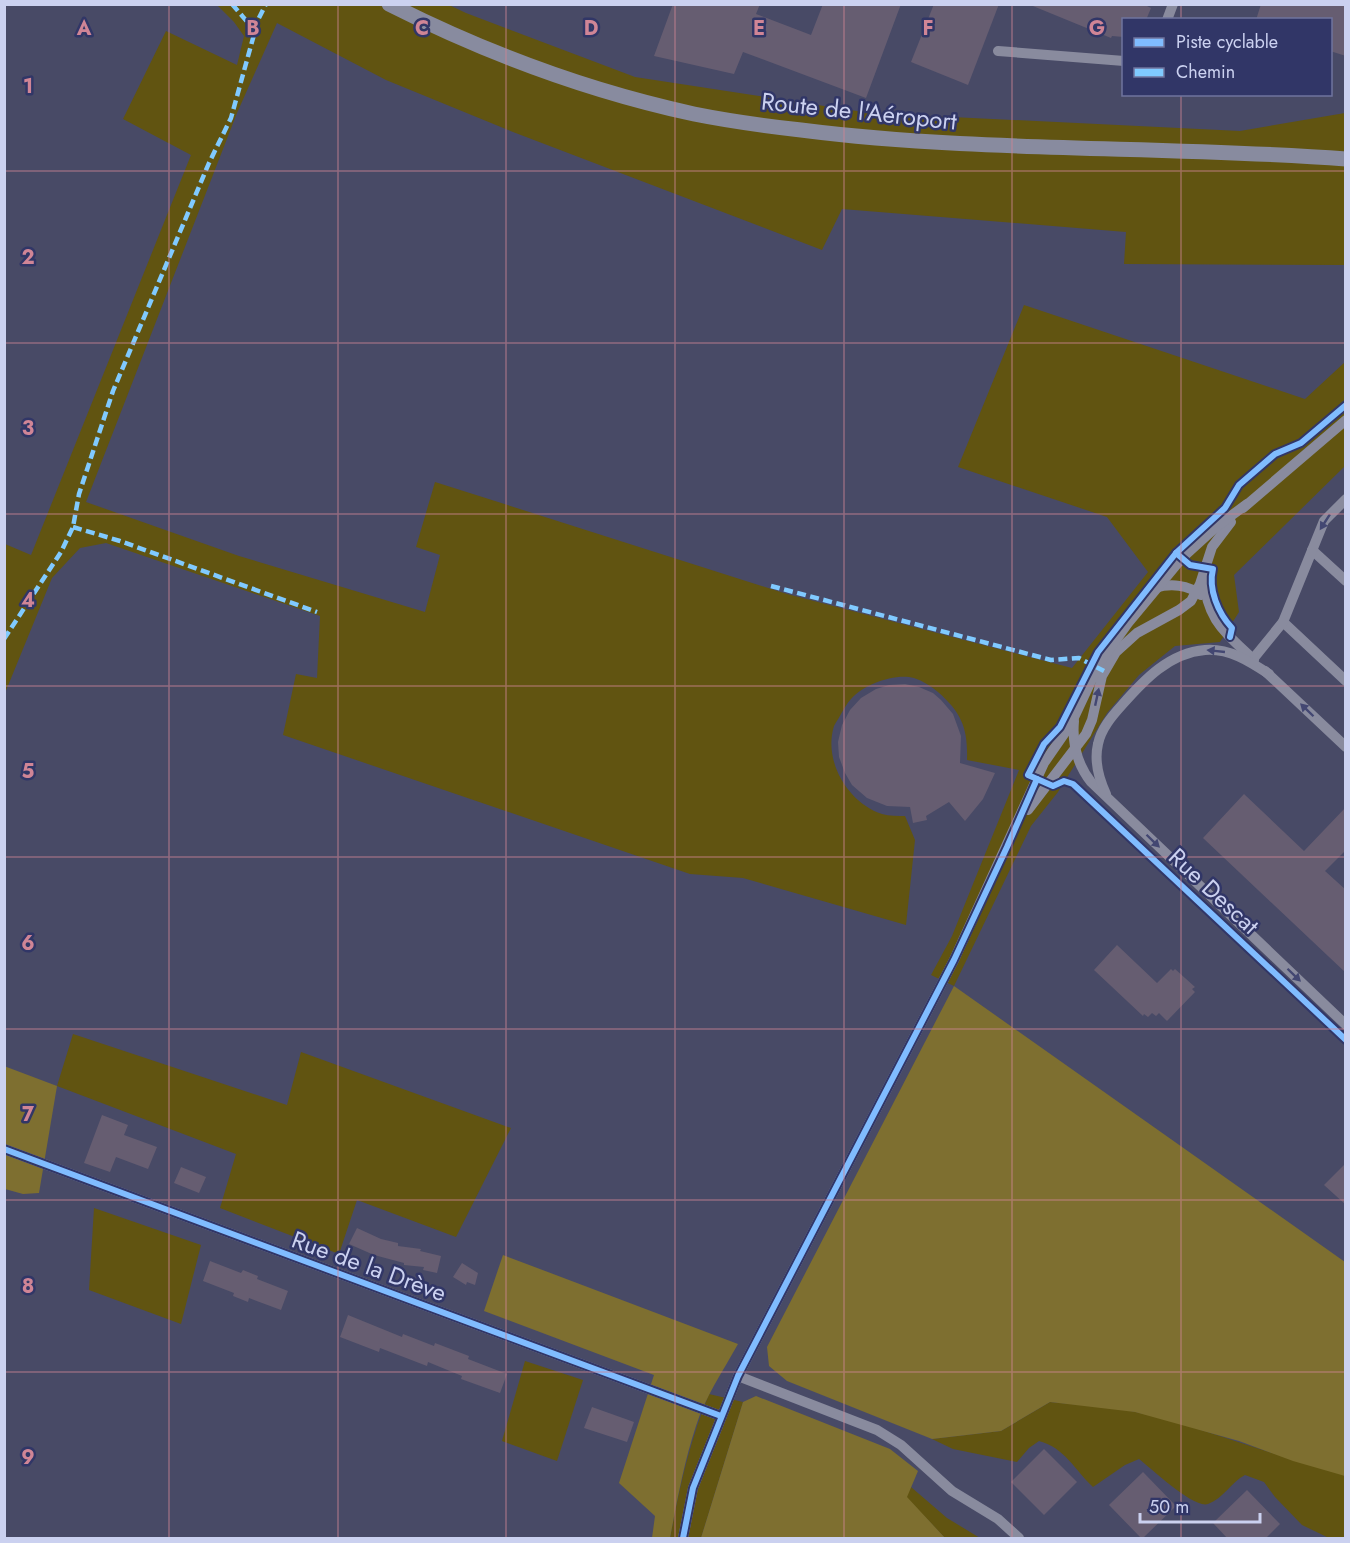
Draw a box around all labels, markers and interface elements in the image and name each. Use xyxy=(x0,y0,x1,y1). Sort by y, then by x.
text: A xyxy=(76,14,92,43)
text: B xyxy=(246,14,260,43)
text: C xyxy=(415,14,429,43)
text: D xyxy=(584,14,598,43)
text: E xyxy=(753,14,765,43)
text: F xyxy=(922,14,934,43)
text: G xyxy=(1089,14,1105,43)
legend xyxy=(1122,18,1332,96)
text: Piste cyclable xyxy=(1176,29,1278,55)
text: Chemin xyxy=(1176,59,1235,85)
text: 1 xyxy=(23,72,33,101)
street label: Route de l'Aéroport xyxy=(759,83,959,139)
text: 2 xyxy=(21,243,35,272)
text: 3 xyxy=(22,414,34,443)
one-way arrow xyxy=(1320,514,1331,531)
text: 4 xyxy=(21,586,35,615)
one-way arrow xyxy=(1206,646,1225,656)
one-way arrow xyxy=(1093,687,1102,706)
one-way arrow xyxy=(1300,704,1314,718)
text: 5 xyxy=(22,757,35,786)
one-way arrow xyxy=(1145,834,1160,848)
street label: Rue Descat xyxy=(1161,840,1267,942)
text: 6 xyxy=(21,929,35,958)
one-way arrow xyxy=(1286,968,1300,982)
text: 7 xyxy=(22,1100,35,1129)
street label: Rue de la Drève xyxy=(287,1222,451,1310)
text: 8 xyxy=(22,1272,34,1301)
text: 9 xyxy=(21,1443,35,1472)
scale bar xyxy=(1140,1486,1260,1524)
text: 50 m xyxy=(1149,1494,1189,1520)

